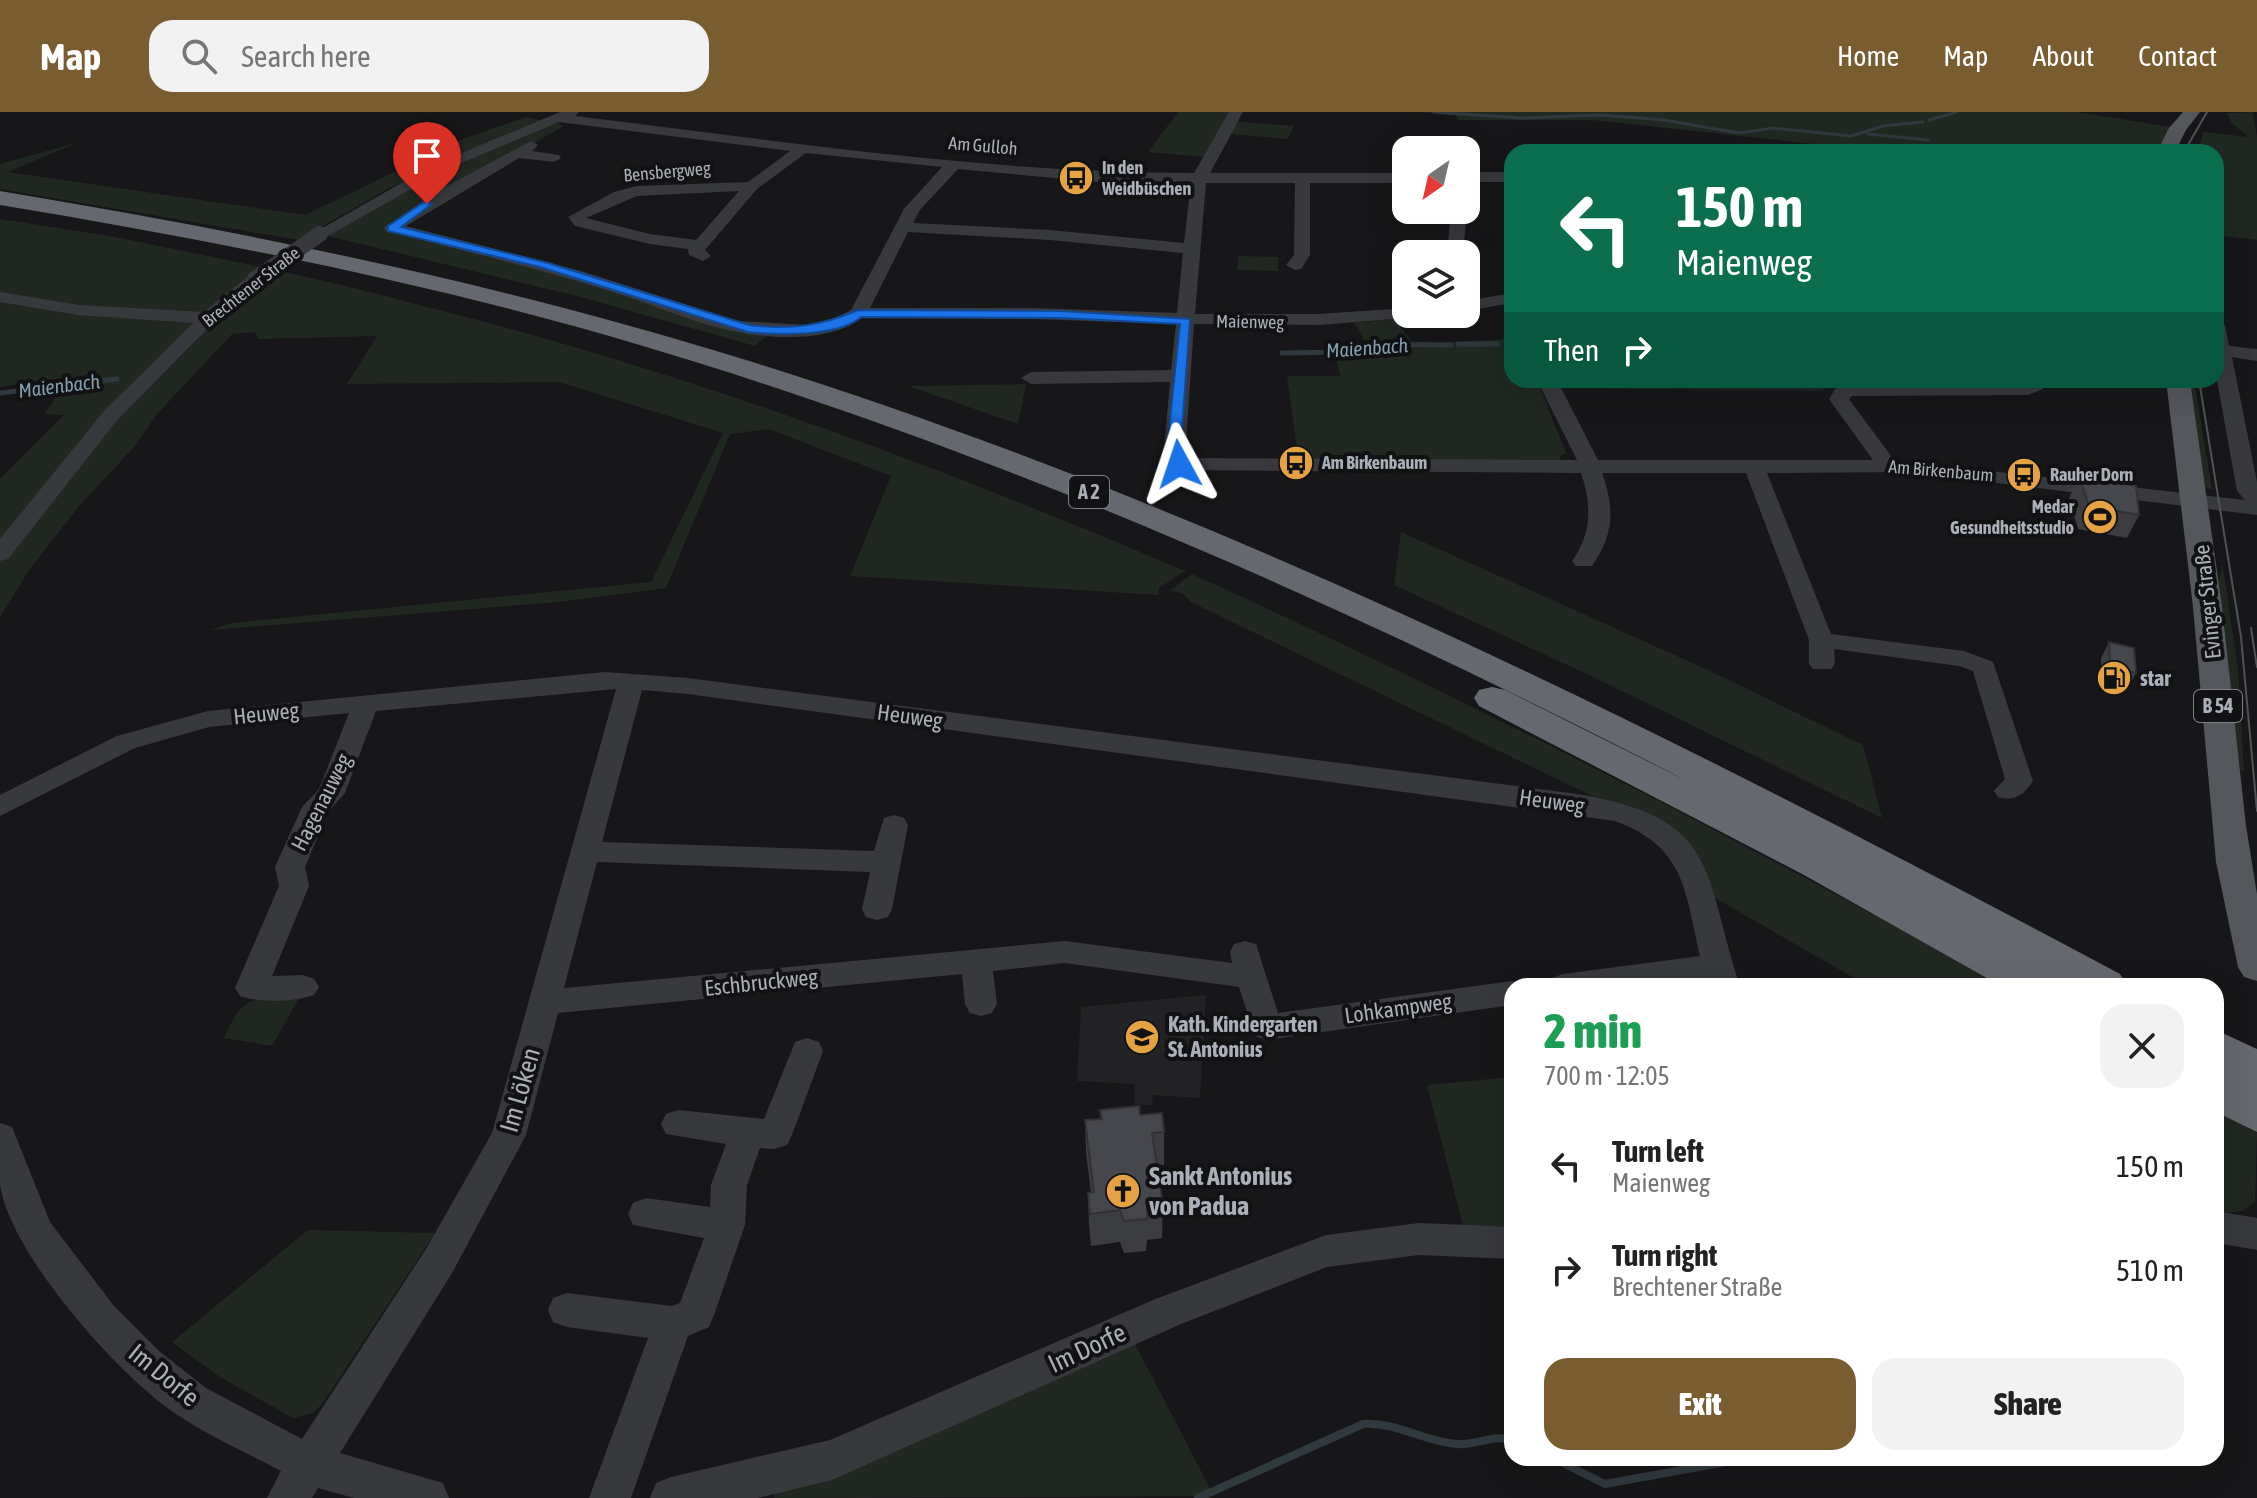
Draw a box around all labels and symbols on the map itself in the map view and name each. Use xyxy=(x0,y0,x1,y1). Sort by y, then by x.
pin xyxy=(393,122,461,204)
street label: Am Gulloh xyxy=(948,132,1018,159)
north arrow xyxy=(1392,136,1480,224)
street label: Bensbergweg xyxy=(622,157,712,186)
place label: In den Weidbüschen xyxy=(1101,157,1191,199)
bus stop icon: In den Weidbüschen xyxy=(1057,159,1095,197)
street label: Brechtener Straße xyxy=(198,242,304,331)
street label: Maienweg xyxy=(1216,310,1284,333)
water label: Maienbach xyxy=(1325,333,1409,362)
water label: Maienbach xyxy=(17,369,101,402)
position arrow xyxy=(1137,422,1221,506)
bus stop icon: Am Birkenbaum xyxy=(1277,444,1315,482)
place label: Am Birkenbaum xyxy=(1321,452,1427,473)
street label: Am Birkenbaum xyxy=(1888,455,1994,486)
bus stop icon: Rauher Dorn xyxy=(2005,456,2043,494)
place label: Rauher Dorn xyxy=(2050,464,2134,485)
road number: A 2 xyxy=(1069,476,1109,508)
place label: Medar Gesundheitsstudio xyxy=(1950,496,2075,538)
sports icon: Medar Gesundheitsstudio xyxy=(2081,498,2119,536)
street label: Evinger Straße xyxy=(2188,544,2226,660)
fuel station icon: star xyxy=(2095,659,2133,697)
place label: star xyxy=(2140,665,2171,691)
road number: B 54 xyxy=(2194,690,2242,722)
street label: Heuweg xyxy=(232,697,301,729)
street label: Heuweg xyxy=(876,699,945,734)
street label: Hagenauweg xyxy=(285,748,357,855)
street label: Heuweg xyxy=(1518,784,1587,819)
street label: Eschbruckweg xyxy=(703,963,819,1001)
street label: Lohkampweg xyxy=(1343,988,1454,1028)
place label: Kath. Kindergarten St. Antonius xyxy=(1168,1011,1318,1062)
school or university icon: Kath. Kindergarten St. Antonius xyxy=(1123,1018,1161,1056)
street label: Im Löken xyxy=(494,1044,546,1136)
place label: Sankt Antonius von Padua xyxy=(1149,1161,1292,1221)
church icon: Sankt Antonius von Padua xyxy=(1104,1172,1142,1210)
street label: Im Dorfe xyxy=(1043,1317,1131,1379)
street label: Im Dorfe xyxy=(123,1338,205,1412)

